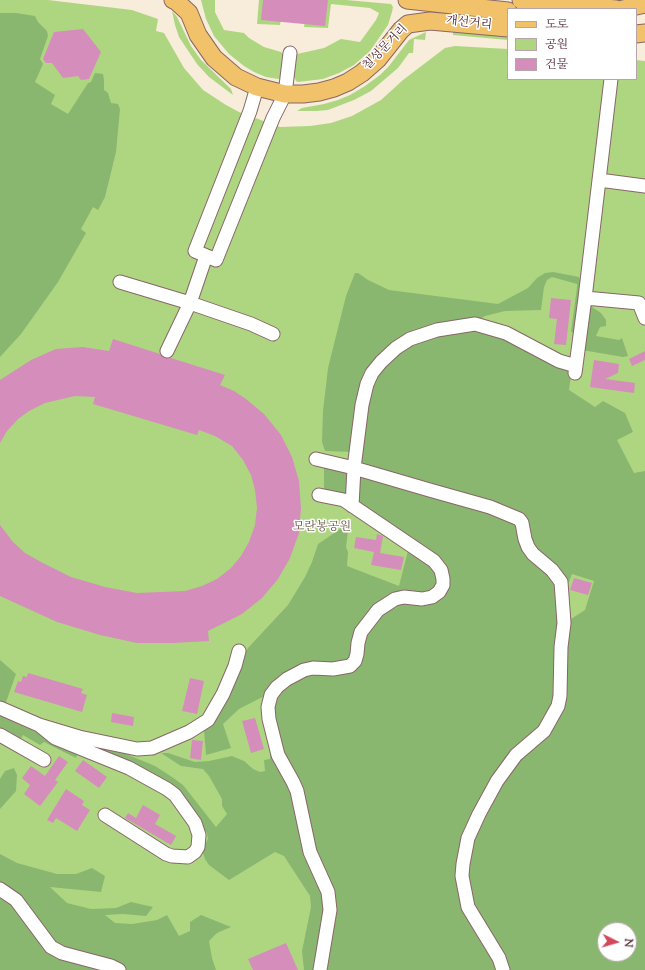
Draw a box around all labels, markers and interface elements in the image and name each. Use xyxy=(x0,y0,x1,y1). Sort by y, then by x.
legend xyxy=(507,8,637,80)
street label: 개선거리 xyxy=(445,14,493,34)
text: 도로 xyxy=(545,16,568,34)
street label: 칠성문거리 xyxy=(361,22,411,74)
text: 공원 xyxy=(545,36,568,54)
text: 건물 xyxy=(545,56,568,74)
park label: 모란봉공원 xyxy=(293,521,351,535)
north arrow xyxy=(597,922,637,962)
text: N xyxy=(620,938,636,948)

